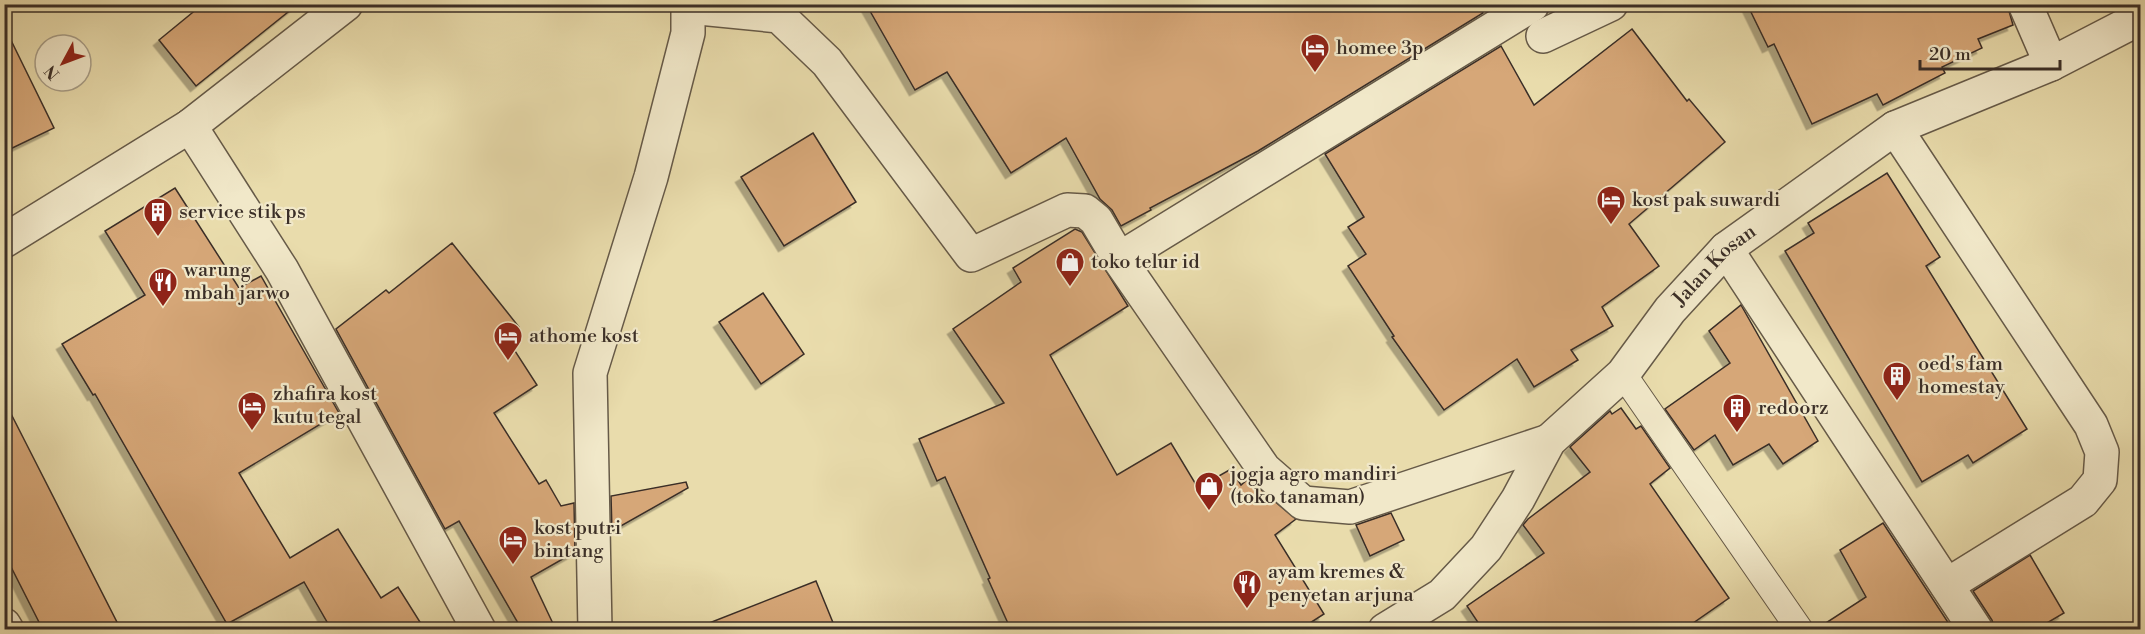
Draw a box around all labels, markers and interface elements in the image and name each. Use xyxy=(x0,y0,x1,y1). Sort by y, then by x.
hotel icon: homee 3p xyxy=(1299,32,1331,74)
north arrow xyxy=(33,33,93,93)
scale bar xyxy=(1920,33,2060,71)
place label: homee 3p xyxy=(1336,36,1424,61)
text: 20 m xyxy=(1929,43,1971,66)
text: N xyxy=(41,61,64,84)
hotel icon: kost pak suwardi xyxy=(1595,184,1627,226)
place label: kost pak suwardi xyxy=(1632,188,1781,213)
building icon: service stik ps xyxy=(142,196,174,238)
place label: service stik ps xyxy=(179,200,306,225)
street label: Jalan Kosan xyxy=(1667,219,1761,312)
shop icon: toko telur id xyxy=(1054,246,1086,288)
place label: toko telur id xyxy=(1091,250,1200,275)
place label: warung mbah jarwo xyxy=(183,258,290,306)
restaurant icon: warung mbah jarwo xyxy=(147,266,179,308)
hotel icon: athome kost xyxy=(492,320,524,362)
place label: athome kost xyxy=(529,324,639,349)
place label: oed's fam homestay xyxy=(1918,352,2005,400)
building icon: oed's fam homestay xyxy=(1881,360,1913,402)
place label: zhafira kost kutu tegal xyxy=(273,382,377,430)
hotel icon: zhafira kost kutu tegal xyxy=(236,390,268,432)
building icon: redoorz xyxy=(1721,392,1753,434)
place label: redoorz xyxy=(1758,396,1829,421)
place label: jogja agro mandiri (toko tanaman) xyxy=(1229,462,1397,510)
shop icon: jogja agro mandiri (toko tanaman) xyxy=(1193,470,1225,512)
place label: kost putri bintang xyxy=(534,516,622,564)
hotel icon: kost putri bintang xyxy=(497,524,529,566)
place label: ayam kremes & penyetan arjuna xyxy=(1268,560,1415,608)
restaurant icon: ayam kremes & penyetan arjuna xyxy=(1231,568,1263,610)

